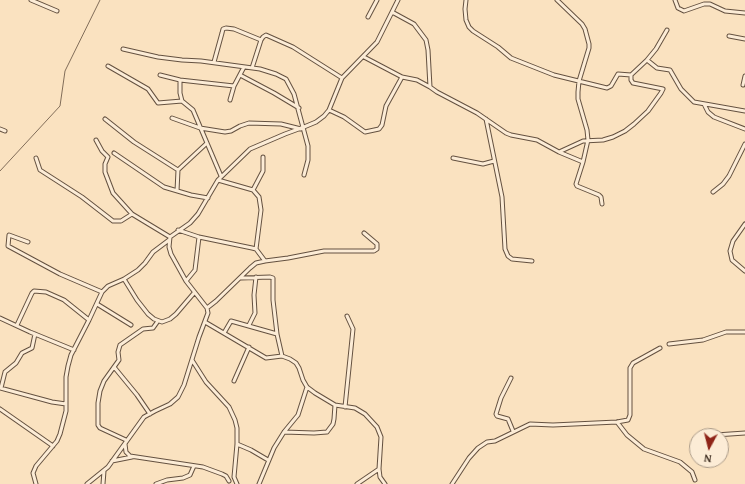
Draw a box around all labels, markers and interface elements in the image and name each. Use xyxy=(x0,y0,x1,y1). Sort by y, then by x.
north arrow xyxy=(689,428,729,468)
text: N xyxy=(703,451,712,467)

